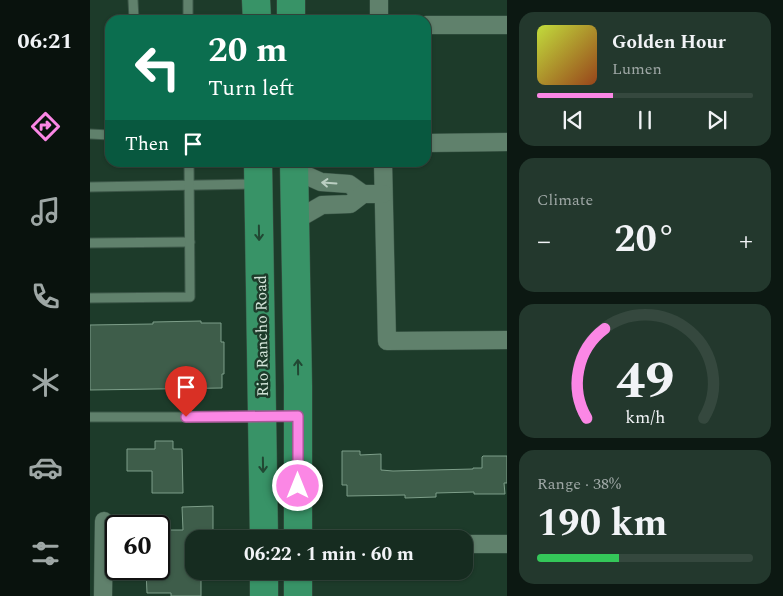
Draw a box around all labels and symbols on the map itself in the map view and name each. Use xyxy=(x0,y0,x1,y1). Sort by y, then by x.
one-way arrow xyxy=(321,178,337,187)
one-way arrow xyxy=(255,225,264,241)
street label: Rio Rancho Road xyxy=(249,275,275,397)
one-way arrow xyxy=(293,359,303,375)
pin xyxy=(165,366,207,417)
one-way arrow xyxy=(258,456,268,473)
position arrow xyxy=(271,459,323,511)
speed limit sign: 60 xyxy=(105,515,170,580)

